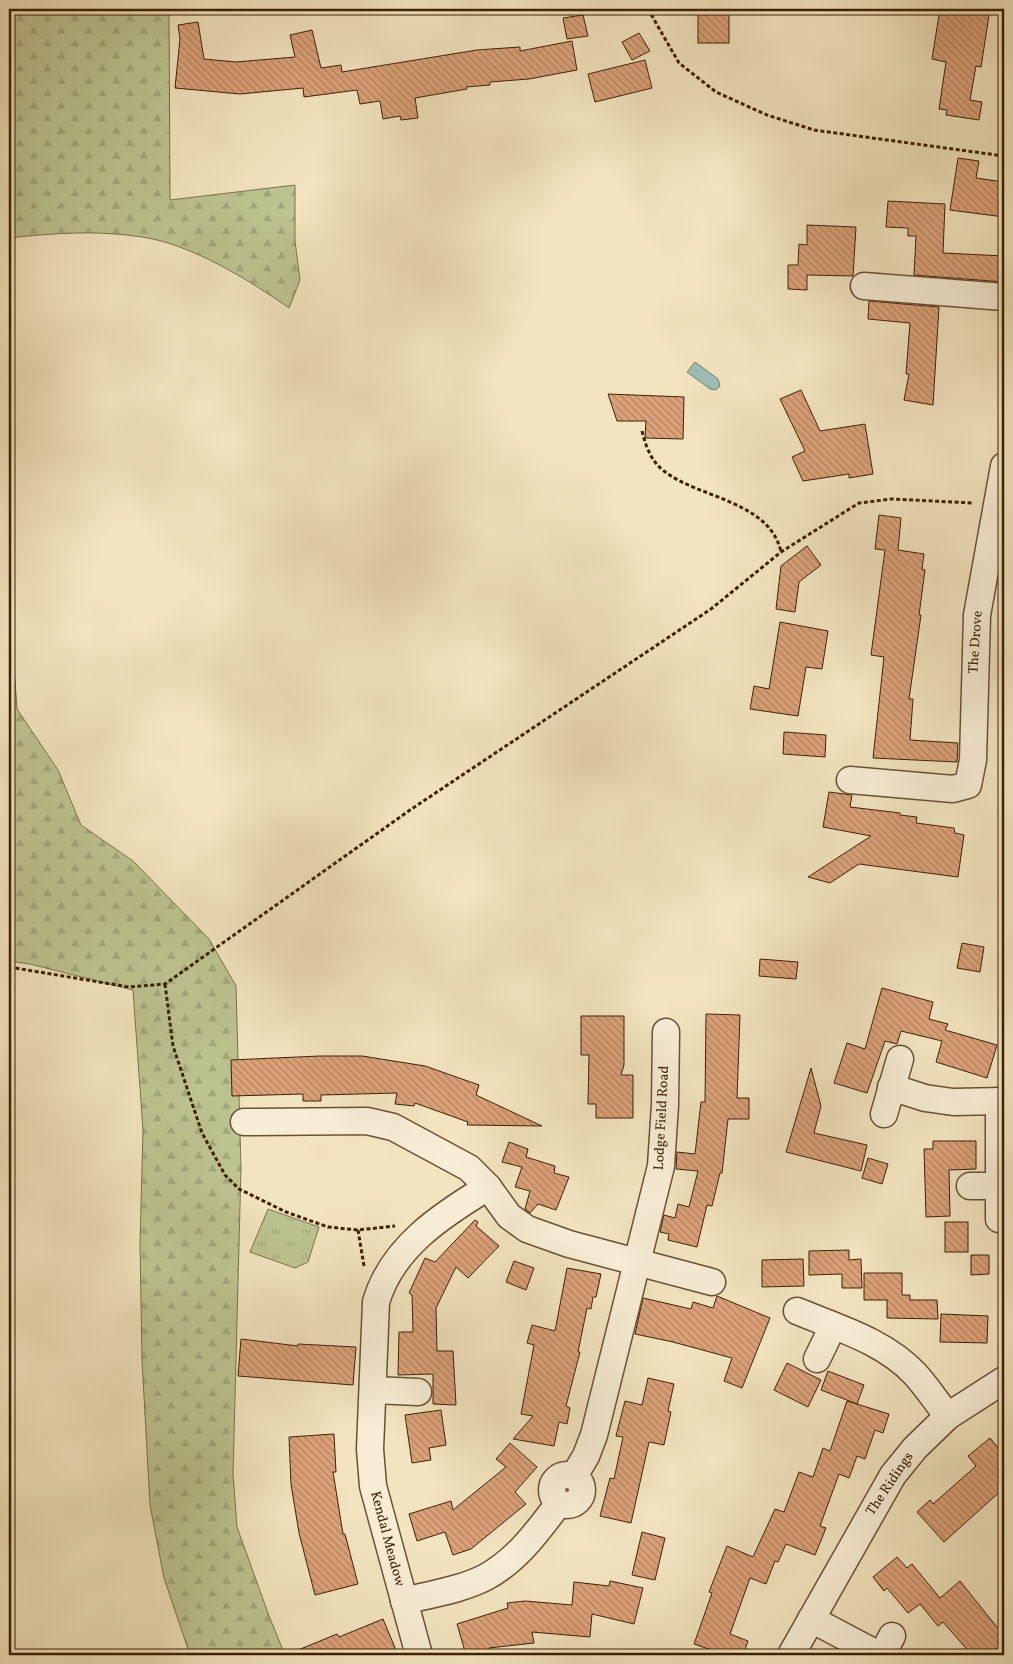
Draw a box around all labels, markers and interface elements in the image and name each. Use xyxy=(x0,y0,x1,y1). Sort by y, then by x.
street label: The Drove xyxy=(964,610,988,674)
street label: Lodge Field Road xyxy=(650,1065,674,1171)
street label: The Ridings xyxy=(862,1448,918,1520)
street label: Kendal Meadow xyxy=(365,1489,409,1589)

